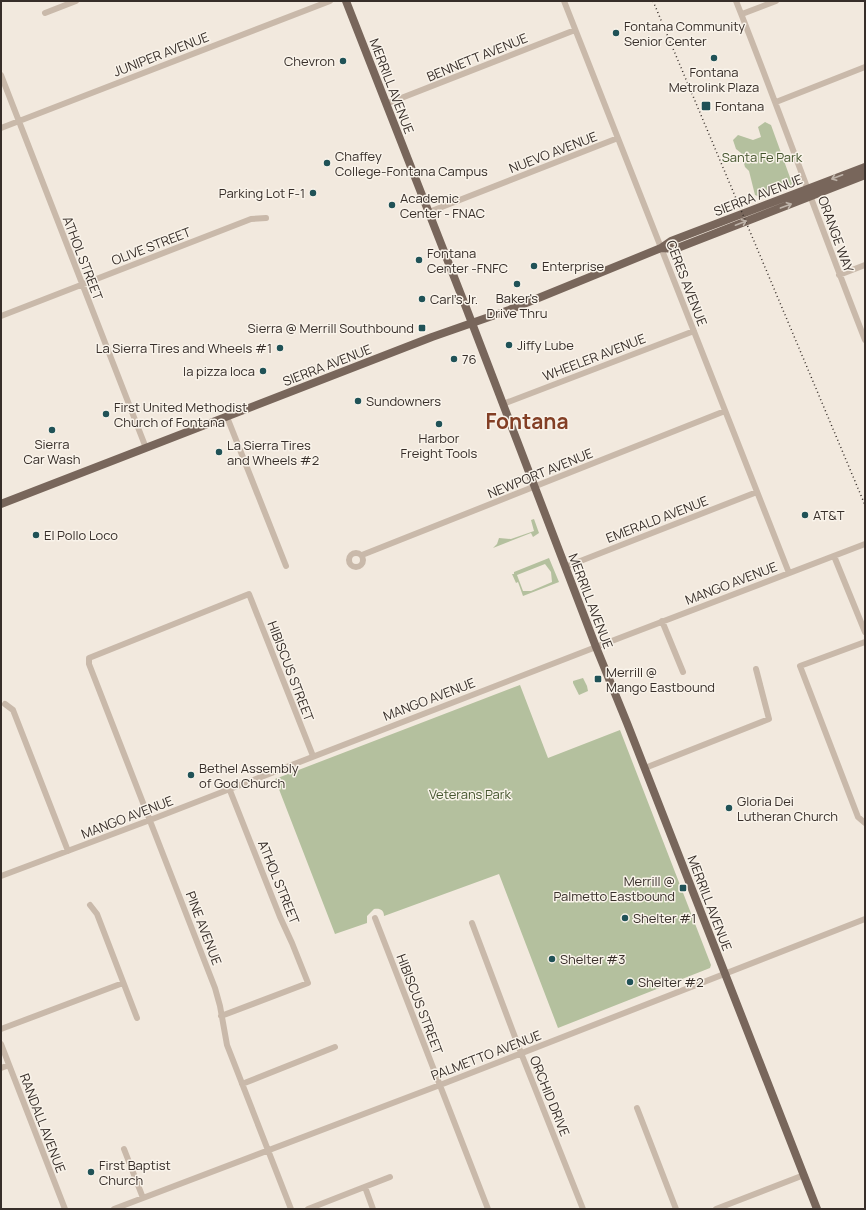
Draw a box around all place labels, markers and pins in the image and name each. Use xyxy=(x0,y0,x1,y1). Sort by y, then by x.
place label: Fontana Community Senior Center xyxy=(624,17,745,50)
marker: Fontana Community Senior Center xyxy=(611,28,621,38)
place label: Chevron xyxy=(284,52,335,70)
marker: Fontana Metrolink Plaza xyxy=(709,53,719,63)
marker: Chevron xyxy=(338,56,348,66)
place label: Fontana Metrolink Plaza xyxy=(669,63,759,96)
place label: Fontana xyxy=(715,97,764,115)
marker: Fontana xyxy=(700,100,712,112)
place label: Chaffey College-Fontana Campus xyxy=(335,147,488,180)
marker: Chaffey College-Fontana Campus xyxy=(322,158,332,168)
place label: Parking Lot F-1 xyxy=(219,184,305,202)
marker: Parking Lot F-1 xyxy=(308,188,318,198)
place label: Academic Center - FNAC xyxy=(400,189,485,222)
marker: Academic Center - FNAC xyxy=(387,200,397,210)
place label: Fontana Center -FNFC xyxy=(427,244,508,277)
marker: Fontana Center -FNFC xyxy=(414,255,424,265)
place label: Enterprise xyxy=(542,257,605,275)
marker: Enterprise xyxy=(529,261,539,271)
marker: Baker's Drive Thru xyxy=(512,279,522,289)
place label: Baker's Drive Thru xyxy=(487,289,547,322)
place label: Carl's Jr. xyxy=(430,290,478,308)
marker: Carl's Jr. xyxy=(417,294,427,304)
place label: Sierra @ Merrill Southbound xyxy=(248,319,414,337)
marker: Sierra @ Merrill Southbound xyxy=(417,323,427,333)
place label: Jiffy Lube xyxy=(517,336,574,354)
place label: La Sierra Tires and Wheels #1 xyxy=(96,339,272,357)
marker: Jiffy Lube xyxy=(504,340,514,350)
marker: La Sierra Tires and Wheels #1 xyxy=(275,343,285,353)
place label: 76 xyxy=(462,350,477,368)
marker: 76 xyxy=(449,354,459,364)
place label: la pizza loca xyxy=(183,362,255,380)
marker: la pizza loca xyxy=(258,366,268,376)
place label: Sundowners xyxy=(366,392,441,410)
marker: Sundowners xyxy=(353,396,363,406)
place label: First United Methodist Church of Fontana xyxy=(114,398,247,431)
marker: First United Methodist Church of Fontana xyxy=(101,409,111,419)
marker: Harbor Freight Tools xyxy=(434,419,444,429)
marker: Sierra Car Wash xyxy=(47,425,57,435)
place label: Harbor Freight Tools xyxy=(401,429,478,462)
place label: Sierra Car Wash xyxy=(23,435,81,468)
place label: La Sierra Tires and Wheels #2 xyxy=(227,436,319,469)
marker: La Sierra Tires and Wheels #2 xyxy=(214,447,224,457)
place label: AT&T xyxy=(813,506,845,524)
marker: AT&T xyxy=(800,510,810,520)
place label: El Pollo Loco xyxy=(44,526,118,544)
marker: El Pollo Loco xyxy=(31,530,41,540)
place label: Merrill @ Mango Eastbound xyxy=(606,663,715,696)
marker: Merrill @ Mango Eastbound xyxy=(593,674,603,684)
place label: Bethel Assembly of God Church xyxy=(199,759,299,792)
marker: Bethel Assembly of God Church xyxy=(186,770,196,780)
place label: Gloria Dei Lutheran Church xyxy=(737,792,838,825)
marker: Gloria Dei Lutheran Church xyxy=(724,803,734,813)
place label: Merrill @ Palmetto Eastbound xyxy=(554,872,675,905)
marker: Merrill @ Palmetto Eastbound xyxy=(678,883,688,893)
place label: Shelter #1 xyxy=(633,909,696,927)
marker: Shelter #1 xyxy=(620,913,630,923)
place label: Shelter #3 xyxy=(560,950,625,968)
marker: Shelter #3 xyxy=(547,954,557,964)
place label: Shelter #2 xyxy=(638,973,704,991)
marker: Shelter #2 xyxy=(625,977,635,987)
place label: First Baptist Church xyxy=(99,1156,171,1189)
marker: First Baptist Church xyxy=(86,1167,96,1177)

